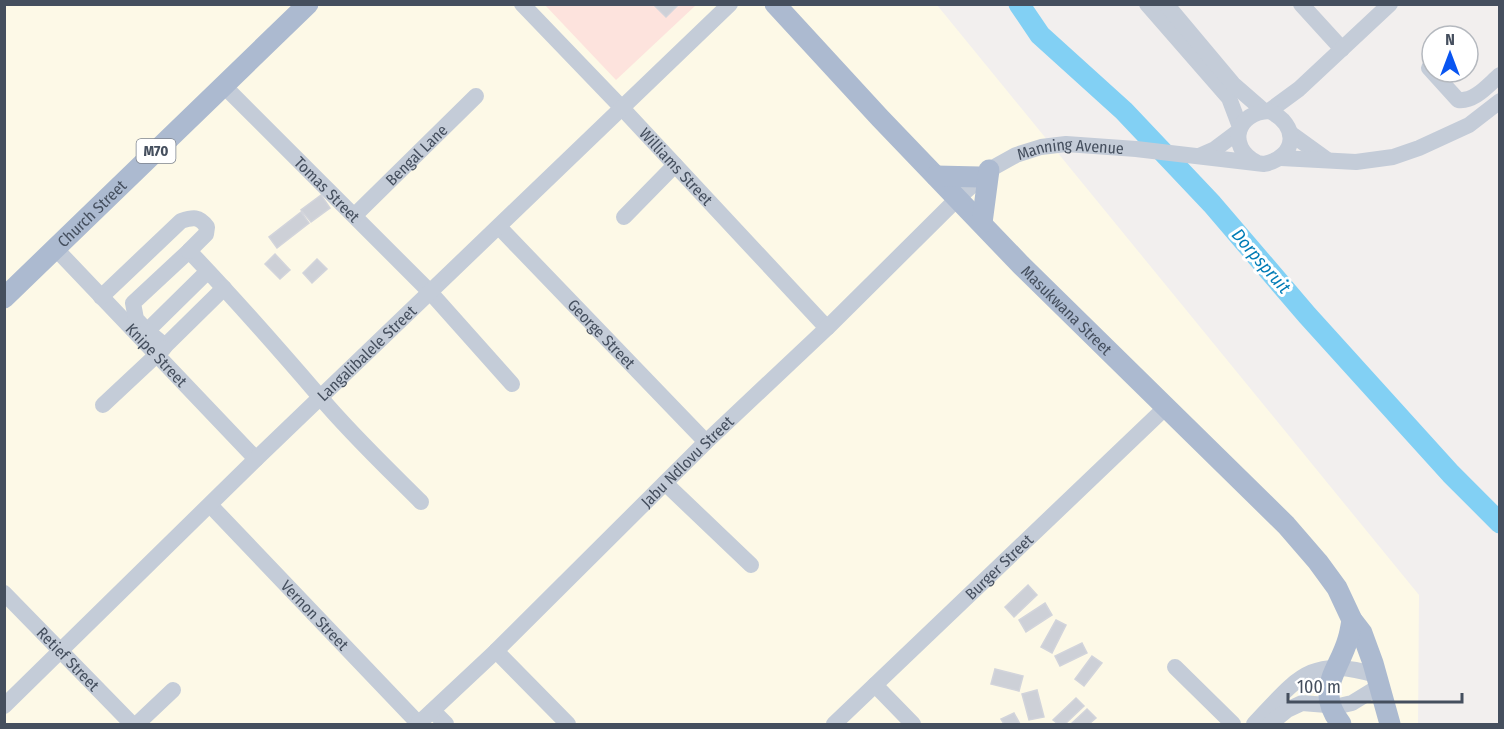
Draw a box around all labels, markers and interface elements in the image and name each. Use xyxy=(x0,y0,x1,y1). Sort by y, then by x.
north arrow xyxy=(1420,24,1480,84)
text: N xyxy=(1445,30,1455,49)
street label: Bengal Lane xyxy=(381,120,451,189)
street label: Williams Street xyxy=(636,124,717,209)
street label: Manning Avenue xyxy=(1014,134,1125,164)
road number: M70 xyxy=(136,139,176,163)
street label: Tomas Street xyxy=(290,152,365,227)
street label: Church Street xyxy=(53,175,131,251)
water label: Dorpspruit xyxy=(1227,224,1295,298)
street label: Masukwana Street xyxy=(1018,261,1117,359)
street label: George Street xyxy=(564,295,640,373)
street label: Langalibalele Street xyxy=(313,301,420,405)
street label: Knipe Street xyxy=(122,319,192,391)
street label: Jabu Ndlovu Street xyxy=(637,411,738,511)
street label: Burger Street xyxy=(961,529,1037,603)
street label: Vernon Street xyxy=(277,576,353,655)
street label: Retief Street xyxy=(33,623,104,695)
scale bar xyxy=(1288,666,1462,704)
text: 100 m xyxy=(1297,676,1341,698)

